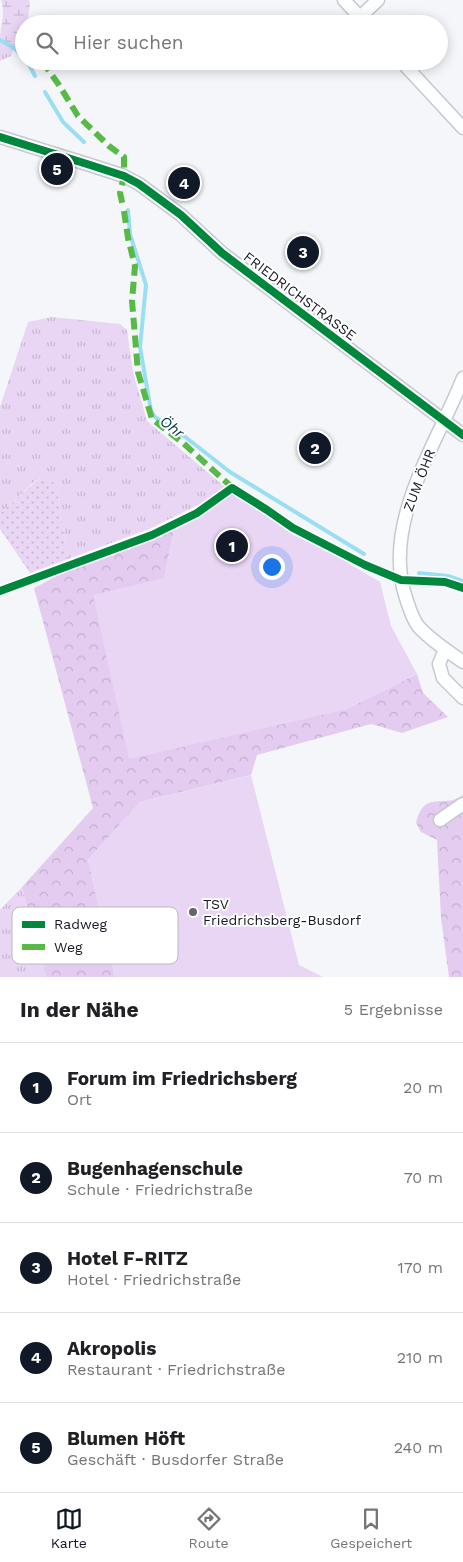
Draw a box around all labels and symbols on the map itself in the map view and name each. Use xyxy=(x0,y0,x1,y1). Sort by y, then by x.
pin: 5 xyxy=(41,150,73,188)
pin: 4 xyxy=(168,164,200,202)
pin: 3 xyxy=(287,233,319,271)
street label: FRIEDRICHSTRASSE xyxy=(241,248,359,344)
water label: Öhr xyxy=(156,412,189,443)
pin: 2 xyxy=(299,429,331,467)
street label: ZUM ÖHR xyxy=(400,447,438,513)
pin: 1 xyxy=(216,527,248,565)
your location xyxy=(259,554,285,580)
place label: TSV Friedrichsberg-Busdorf xyxy=(203,896,361,928)
marker: TSV Friedrichsberg-Busdorf xyxy=(187,906,199,918)
legend xyxy=(12,907,178,964)
text: Radweg xyxy=(54,916,108,932)
text: Weg xyxy=(54,939,83,955)

